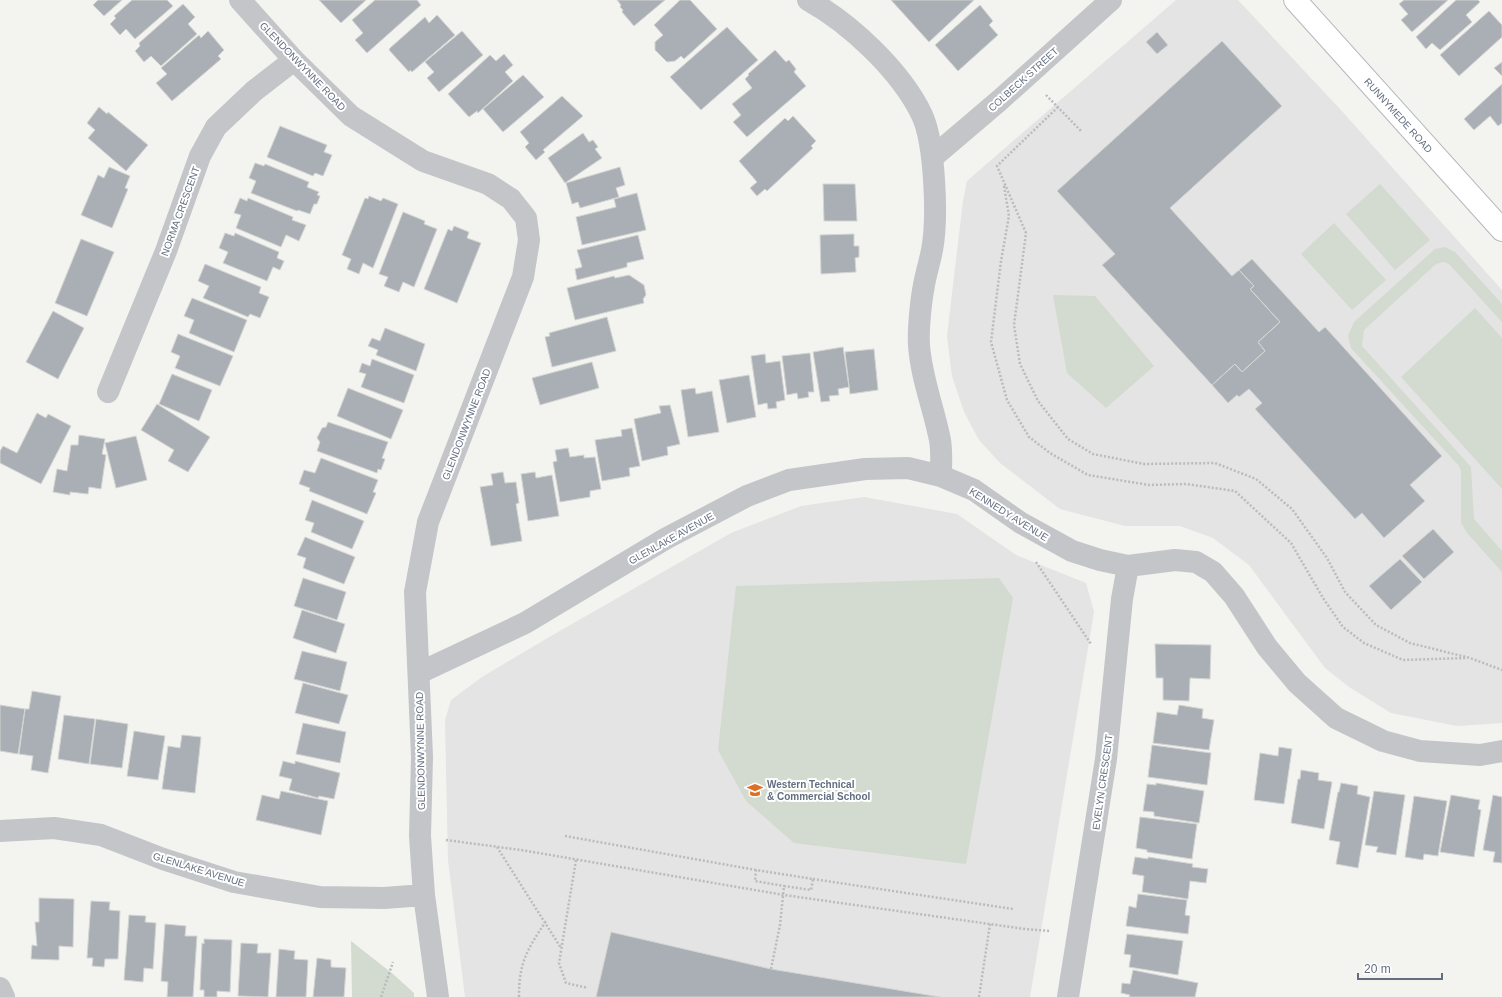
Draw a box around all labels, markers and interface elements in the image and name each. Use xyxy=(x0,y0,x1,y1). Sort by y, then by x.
street label: GLENDONWYNNE ROAD xyxy=(258,20,348,113)
street label: COLBECK STREET xyxy=(986,45,1060,114)
street label: RUNNYMEDE ROAD xyxy=(1362,76,1435,155)
street label: NORMA CRESCENT xyxy=(159,165,202,257)
street label: GLENDONWYNNE ROAD xyxy=(440,367,493,481)
street label: KENNEDY AVENUE xyxy=(967,486,1050,543)
street label: GLENLAKE AVENUE xyxy=(627,510,716,566)
street label: GLENDONWYNNE ROAD xyxy=(414,692,427,810)
street label: EVELYN CRESCENT xyxy=(1090,734,1115,831)
place label: Western Technical & Commercial School xyxy=(767,779,871,802)
school or university icon: Western Technical & Commercial School xyxy=(746,781,764,799)
street label: GLENLAKE AVENUE xyxy=(152,850,246,889)
scale bar xyxy=(1358,955,1442,981)
text: 20 m xyxy=(1364,962,1391,976)

